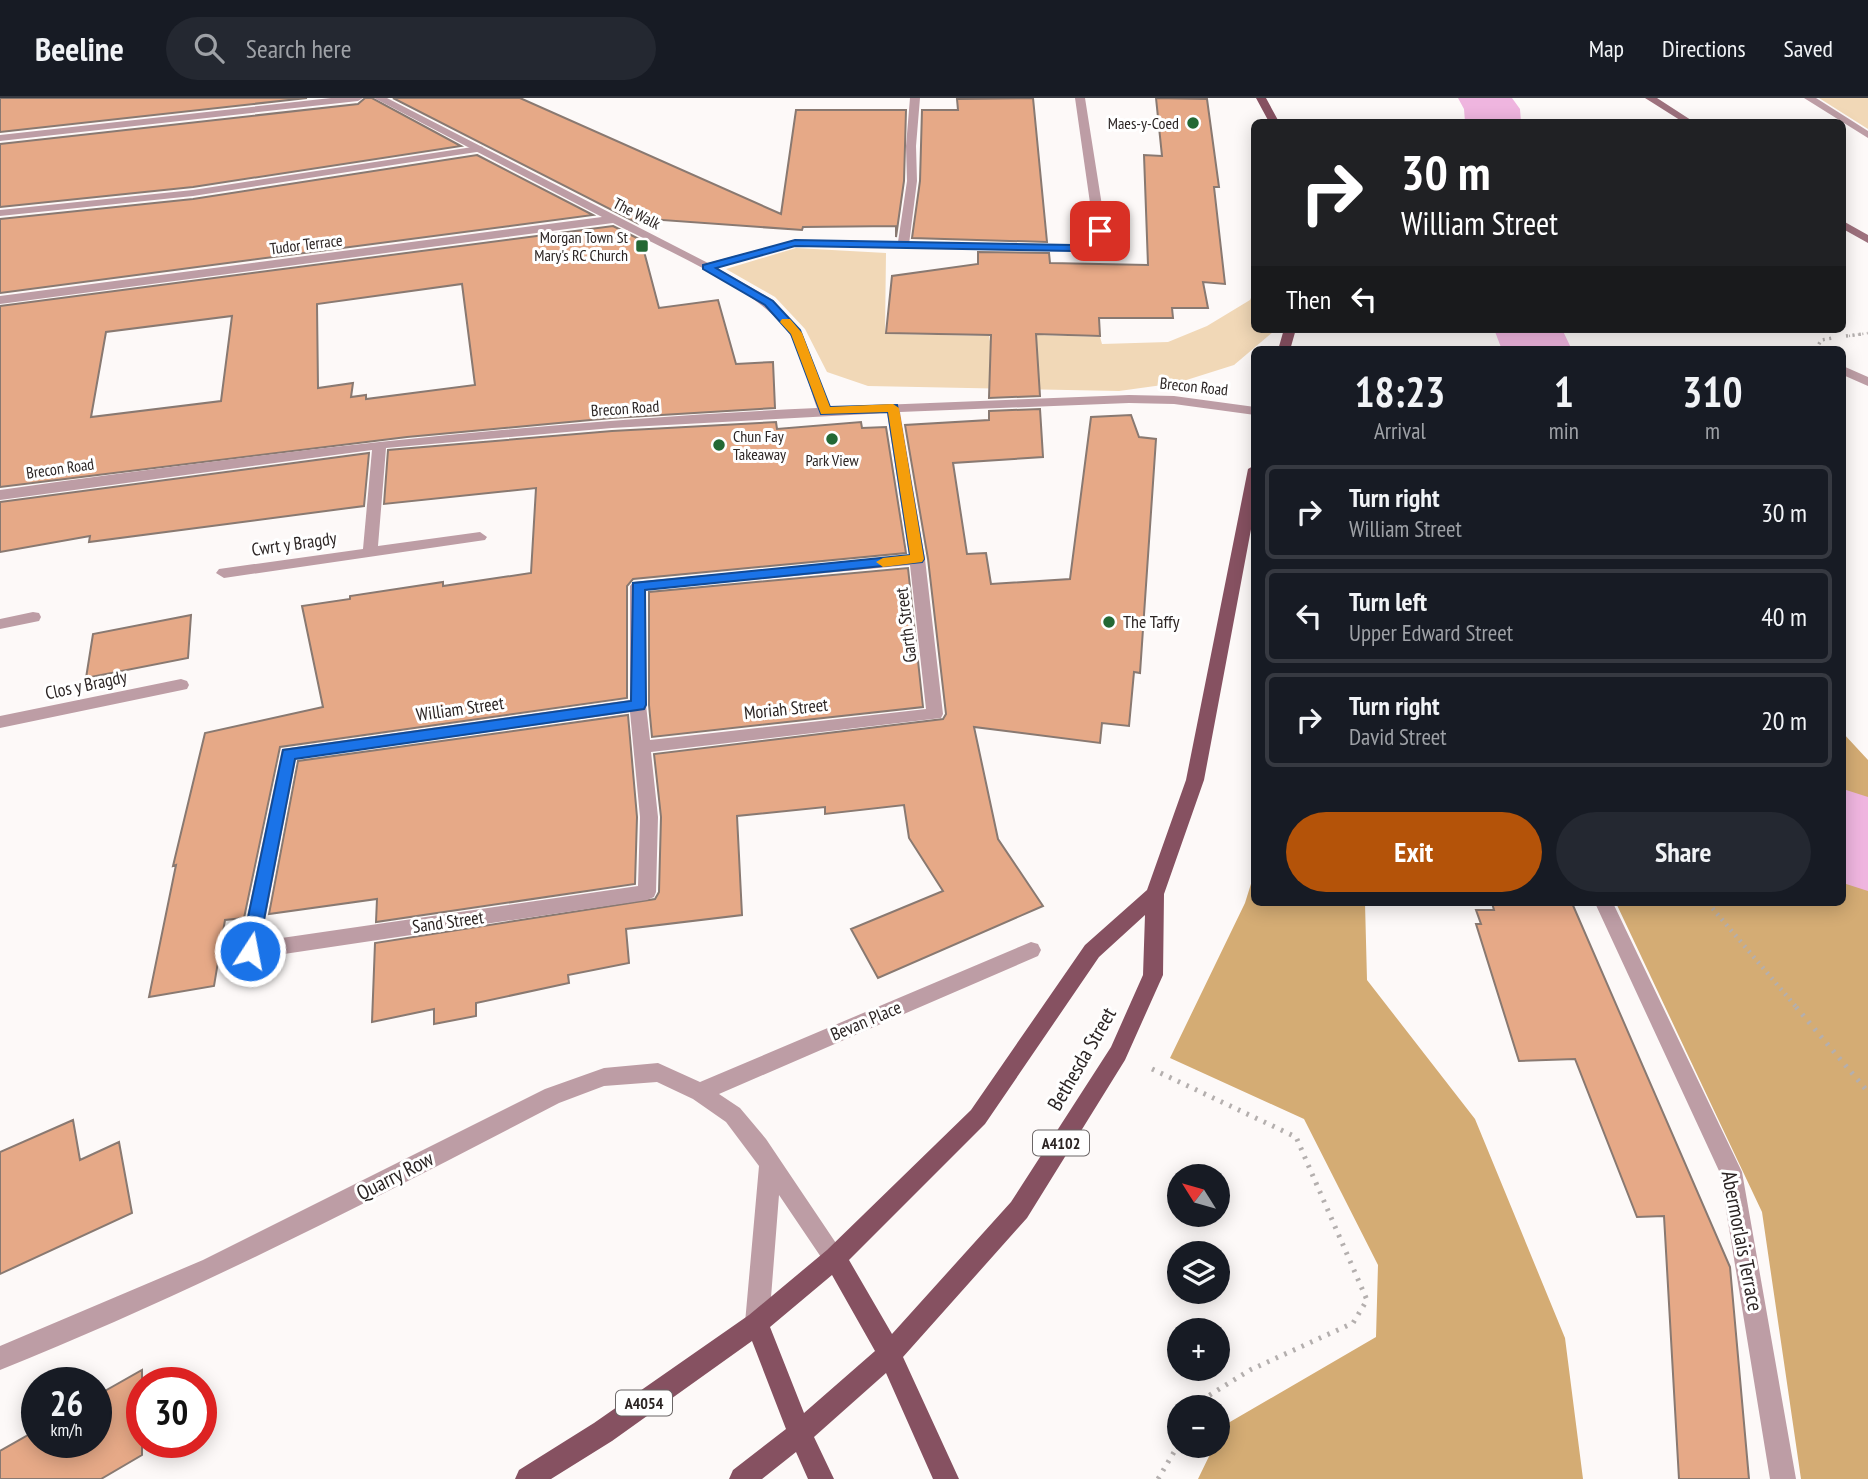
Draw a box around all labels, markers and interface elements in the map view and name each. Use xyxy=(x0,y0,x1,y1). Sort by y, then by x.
search box xyxy=(166,17,656,80)
text: Beeline xyxy=(35,27,124,70)
icon: search xyxy=(190,29,228,67)
text: Search here xyxy=(246,32,351,65)
text: Map xyxy=(1589,33,1624,64)
text: Directions xyxy=(1662,33,1746,64)
text: Saved xyxy=(1784,33,1833,64)
place label: Maes-y-Coed xyxy=(1108,113,1179,133)
marker: Maes-y-Coed xyxy=(1185,115,1201,131)
text: 30 m xyxy=(1401,140,1490,204)
icon: right xyxy=(1286,147,1377,238)
street label: The Walk xyxy=(610,193,665,234)
pin xyxy=(1070,201,1130,261)
text: William Street xyxy=(1401,202,1558,244)
icon: arrive xyxy=(1081,212,1119,250)
place label: Morgan Town St Mary's RC Church xyxy=(534,227,629,265)
street label: Tudor Terrace xyxy=(268,230,344,258)
marker: Morgan Town St Mary's RC Church xyxy=(634,238,650,254)
icon: left xyxy=(1345,280,1383,318)
text: Then xyxy=(1286,283,1331,316)
text: 18:23 xyxy=(1354,364,1445,419)
text: 1 xyxy=(1554,364,1574,419)
text: 310 xyxy=(1682,364,1743,419)
street label: Brecon Road xyxy=(1159,372,1229,400)
street label: Brecon Road xyxy=(590,396,660,420)
text: Arrival xyxy=(1374,416,1426,445)
text: min xyxy=(1549,416,1579,445)
text: m xyxy=(1705,416,1720,445)
place label: Chun Fay Takeaway xyxy=(733,426,786,464)
marker: Park View xyxy=(824,431,840,447)
marker: Chun Fay Takeaway xyxy=(711,437,727,453)
place label: Park View xyxy=(805,450,859,470)
street label: Brecon Road xyxy=(25,453,95,483)
text: Turn right xyxy=(1349,481,1440,514)
icon: right xyxy=(1290,493,1328,531)
text: 30 m xyxy=(1761,496,1807,529)
text: William Street xyxy=(1349,514,1462,543)
street label: Cwrt y Bragdy xyxy=(250,526,338,561)
text: Turn left xyxy=(1349,585,1427,618)
street label: Garth Street xyxy=(889,586,922,664)
icon: left xyxy=(1290,597,1328,635)
text: 40 m xyxy=(1761,600,1807,633)
place label: The Taffy xyxy=(1123,610,1180,633)
marker: The Taffy xyxy=(1101,614,1117,630)
text: Upper Edward Street xyxy=(1349,618,1513,647)
street label: Clos y Bragdy xyxy=(43,665,129,704)
text: Turn right xyxy=(1349,689,1440,722)
street label: William Street xyxy=(415,691,505,726)
street label: Moriah Street xyxy=(743,693,829,724)
icon: right xyxy=(1290,701,1328,739)
text: 20 m xyxy=(1761,704,1807,737)
text: David Street xyxy=(1349,722,1447,751)
button: Exit xyxy=(1286,812,1542,892)
button: Share xyxy=(1556,812,1811,892)
street label: Sand Street xyxy=(411,905,485,938)
position arrow xyxy=(213,914,287,988)
street label: Bevan Place xyxy=(827,995,905,1046)
street label: Bethesda Street xyxy=(1041,1002,1122,1115)
road number: A4102 xyxy=(1033,1130,1089,1156)
street label: Quarry Row xyxy=(352,1144,438,1206)
north arrow xyxy=(1167,1164,1230,1227)
map controls xyxy=(1167,1164,1230,1458)
street label: Abermorlais Terrace xyxy=(1716,1168,1769,1313)
button: layers xyxy=(1167,1241,1230,1304)
button: + xyxy=(1167,1318,1230,1381)
speed limit sign: 30 xyxy=(126,1367,217,1458)
text: 26 xyxy=(50,1380,83,1426)
road number: A4054 xyxy=(616,1390,672,1415)
button: − xyxy=(1167,1395,1230,1458)
text: km/h xyxy=(51,1418,82,1441)

